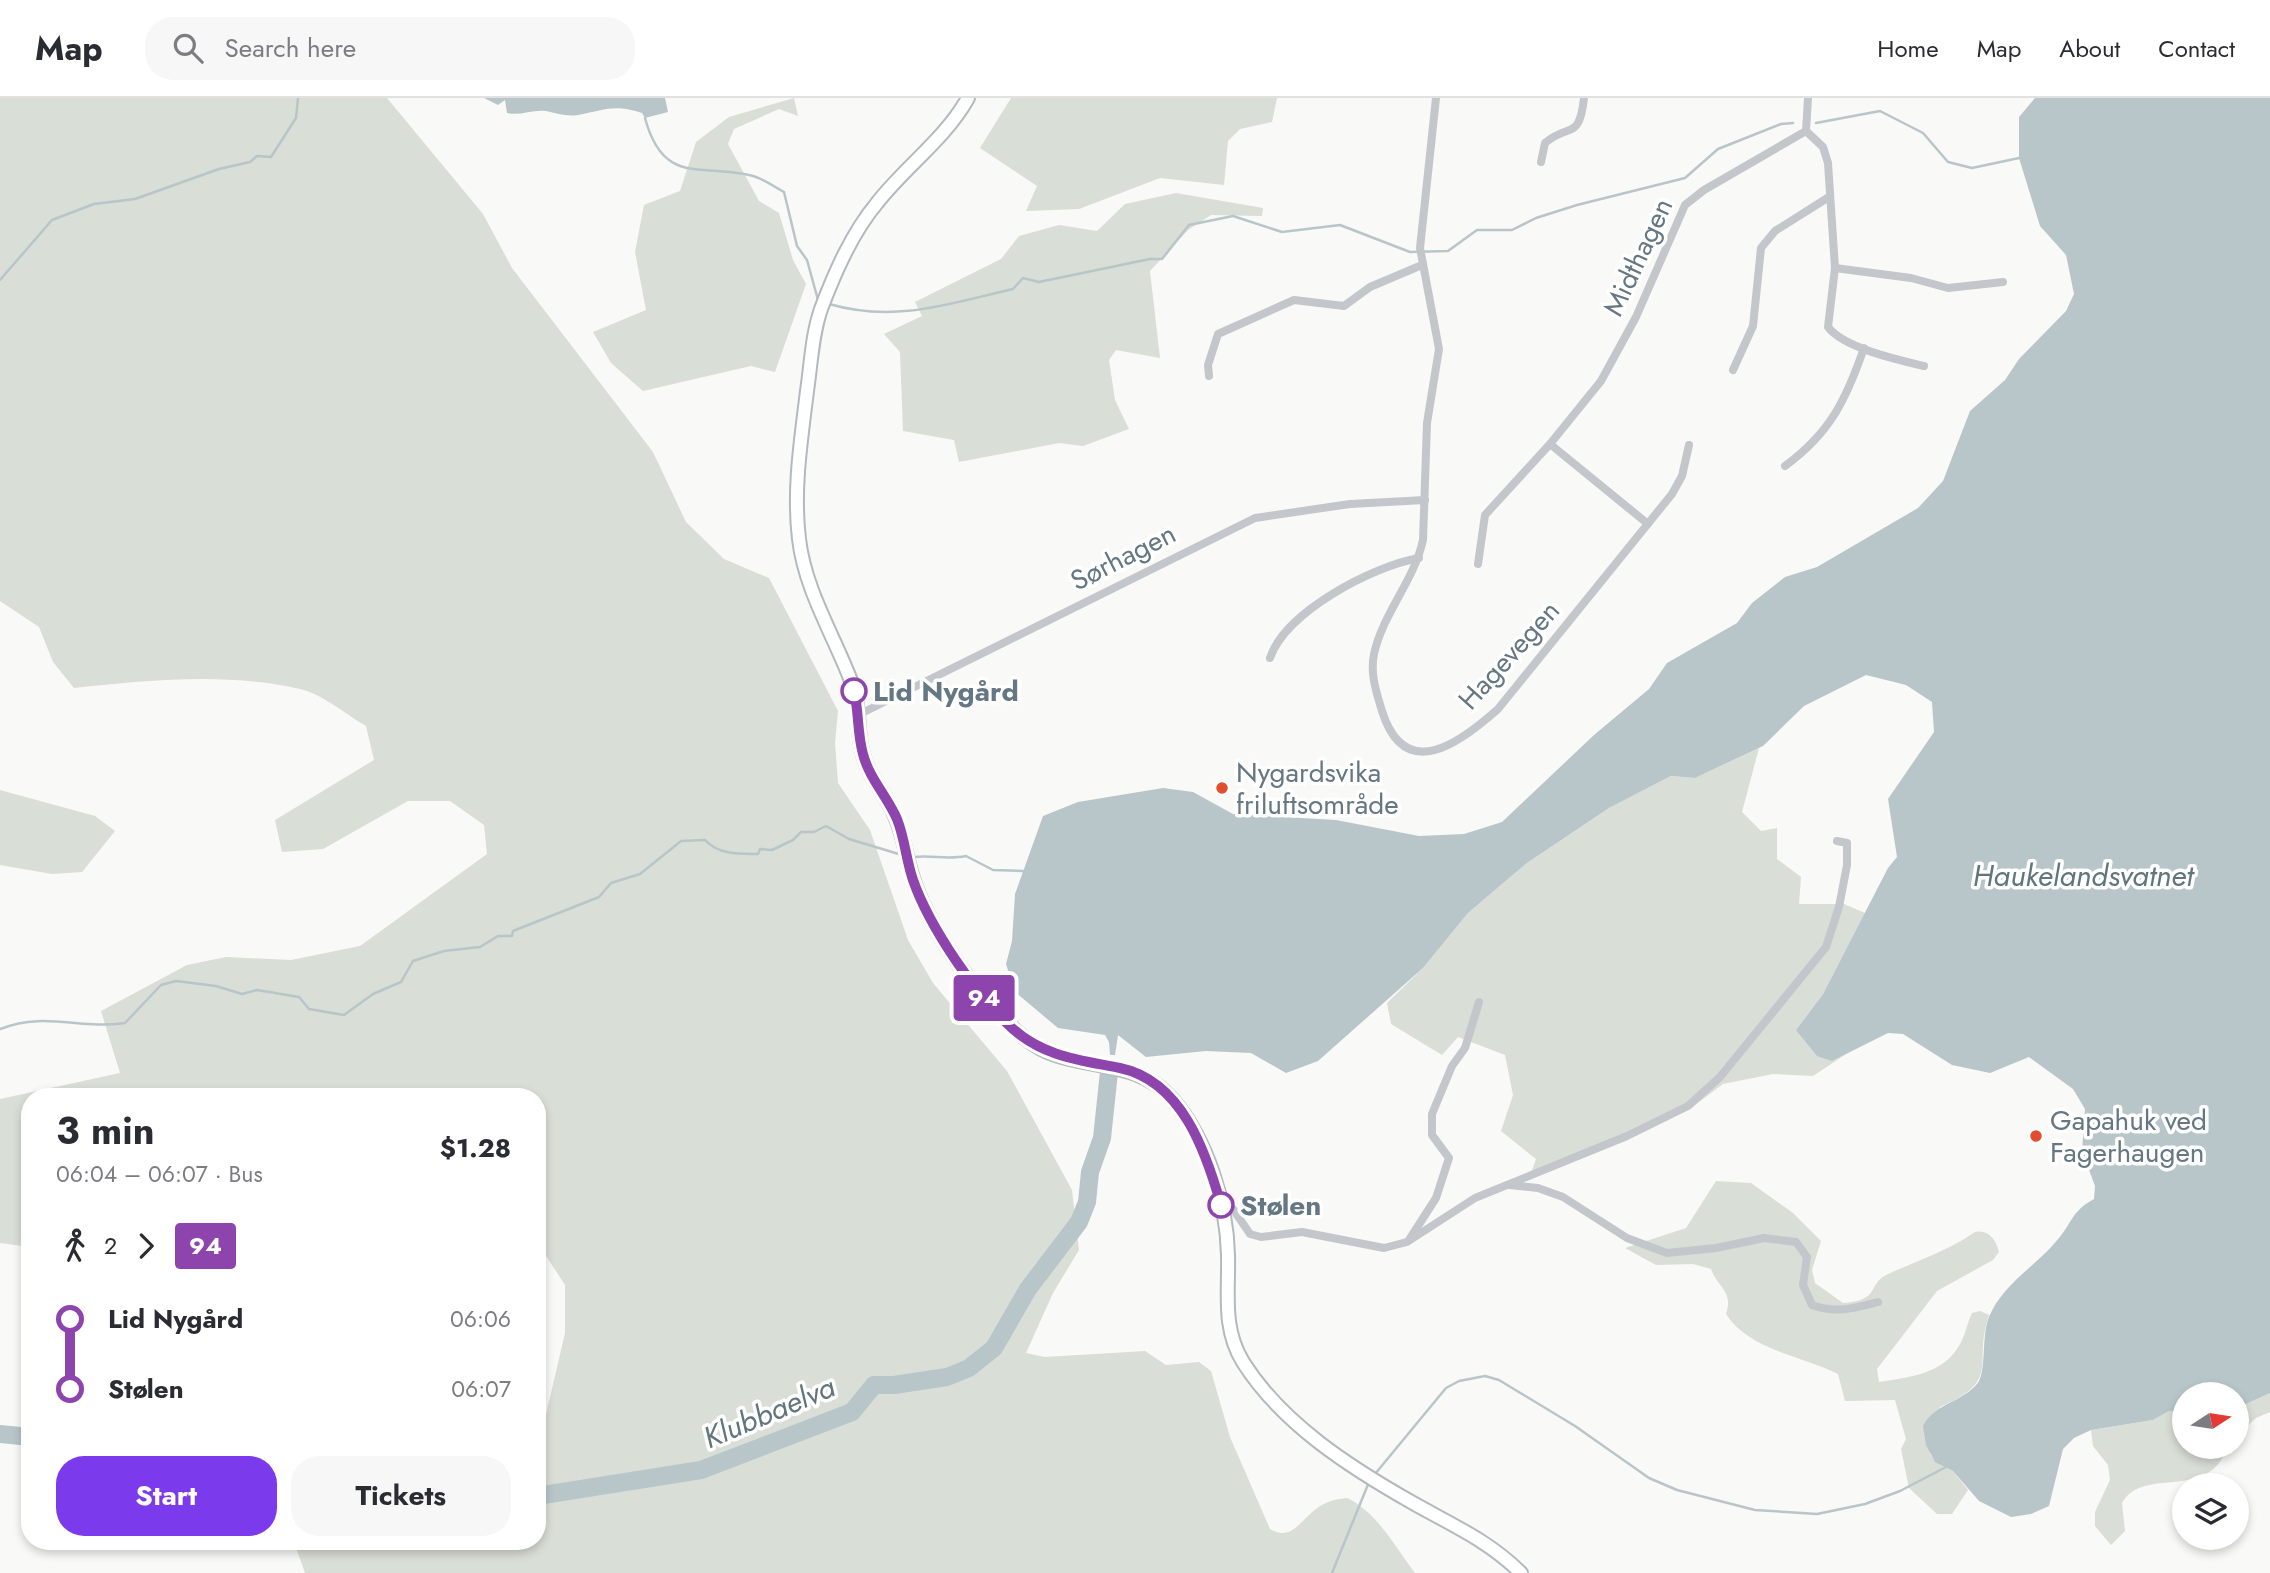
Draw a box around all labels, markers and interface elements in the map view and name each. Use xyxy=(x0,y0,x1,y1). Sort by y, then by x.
search box xyxy=(145,17,635,80)
text: Map xyxy=(35,25,103,72)
icon: search xyxy=(169,29,207,67)
text: Search here xyxy=(225,29,356,67)
text: Home xyxy=(1877,31,1939,66)
text: Map xyxy=(1977,31,2021,66)
text: About xyxy=(2059,31,2120,66)
text: Contact xyxy=(2158,31,2235,66)
street label: Midthagen xyxy=(1593,191,1683,323)
street label: Sørhagen xyxy=(1063,513,1183,601)
street label: Hagevegen xyxy=(1449,591,1569,719)
place label: Lid Nygård xyxy=(873,671,1019,712)
marker: Lid Nygård xyxy=(841,678,867,704)
place label: Nygardsvika friluftsområde xyxy=(1236,752,1399,825)
marker: Nygardsvika friluftsområde xyxy=(1214,780,1230,796)
water label: Haukelandsvatnet xyxy=(1973,854,2195,897)
line badge: 94 xyxy=(953,975,1016,1021)
text: 94 xyxy=(968,980,1000,1015)
place label: Gapahuk ved Fagerhaugen xyxy=(2050,1100,2207,1173)
text: 3 min xyxy=(56,1103,155,1158)
marker: Gapahuk ved Fagerhaugen xyxy=(2028,1128,2044,1144)
text: $1.28 xyxy=(440,1129,511,1167)
text: 06:04 – 06:07 · Bus xyxy=(56,1157,263,1191)
place label: Stølen xyxy=(1240,1185,1321,1226)
marker: Stølen xyxy=(1208,1192,1234,1218)
icon: walk xyxy=(56,1227,94,1265)
icon: forward xyxy=(127,1227,165,1265)
text: 94 xyxy=(189,1228,222,1263)
text: 2 xyxy=(104,1229,117,1263)
text: Lid Nygård xyxy=(108,1300,243,1338)
text: 06:06 xyxy=(450,1302,511,1336)
water label: Klubbaelva xyxy=(697,1365,842,1459)
text: Stølen xyxy=(108,1370,184,1408)
text: 06:07 xyxy=(451,1372,511,1406)
north arrow xyxy=(2172,1382,2249,1460)
map controls xyxy=(2172,1382,2249,1550)
button: Start xyxy=(56,1456,277,1536)
button: Tickets xyxy=(291,1456,511,1536)
button: layers xyxy=(2172,1473,2249,1550)

